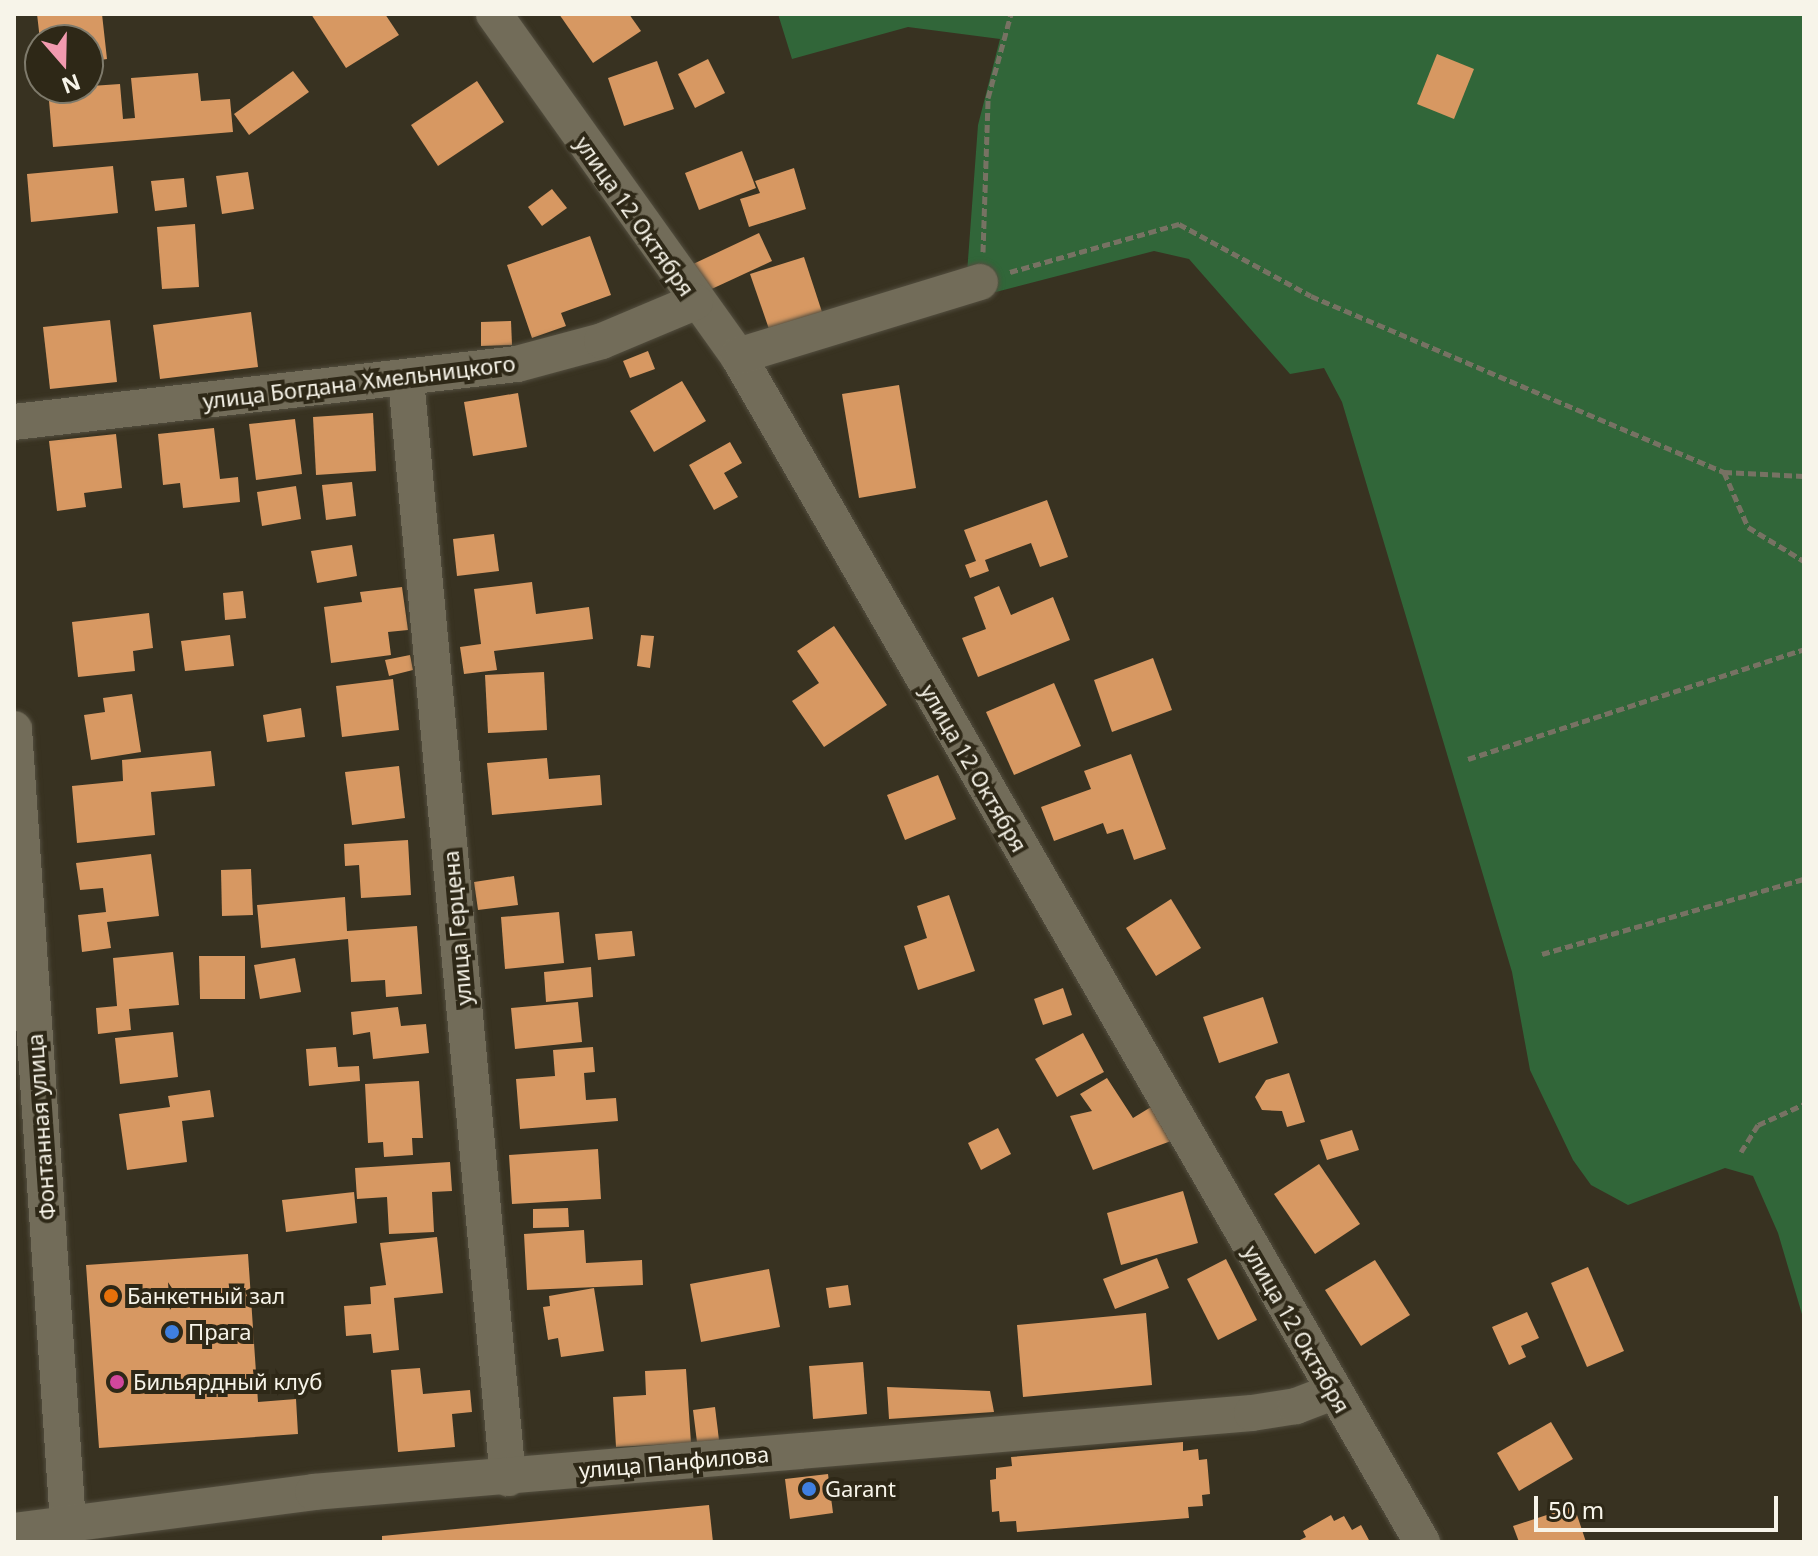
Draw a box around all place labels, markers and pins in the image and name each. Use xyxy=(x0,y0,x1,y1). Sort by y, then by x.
place label: Банкетный зал xyxy=(127,1283,285,1309)
marker: Банкетный зал xyxy=(102,1287,120,1305)
place label: Прага xyxy=(188,1319,252,1345)
marker: Прага xyxy=(163,1323,181,1341)
place label: Бильярдный клуб xyxy=(133,1369,322,1395)
marker: Бильярдный клуб xyxy=(108,1373,126,1391)
place label: Garant xyxy=(825,1476,896,1502)
marker: Garant xyxy=(800,1480,818,1498)

